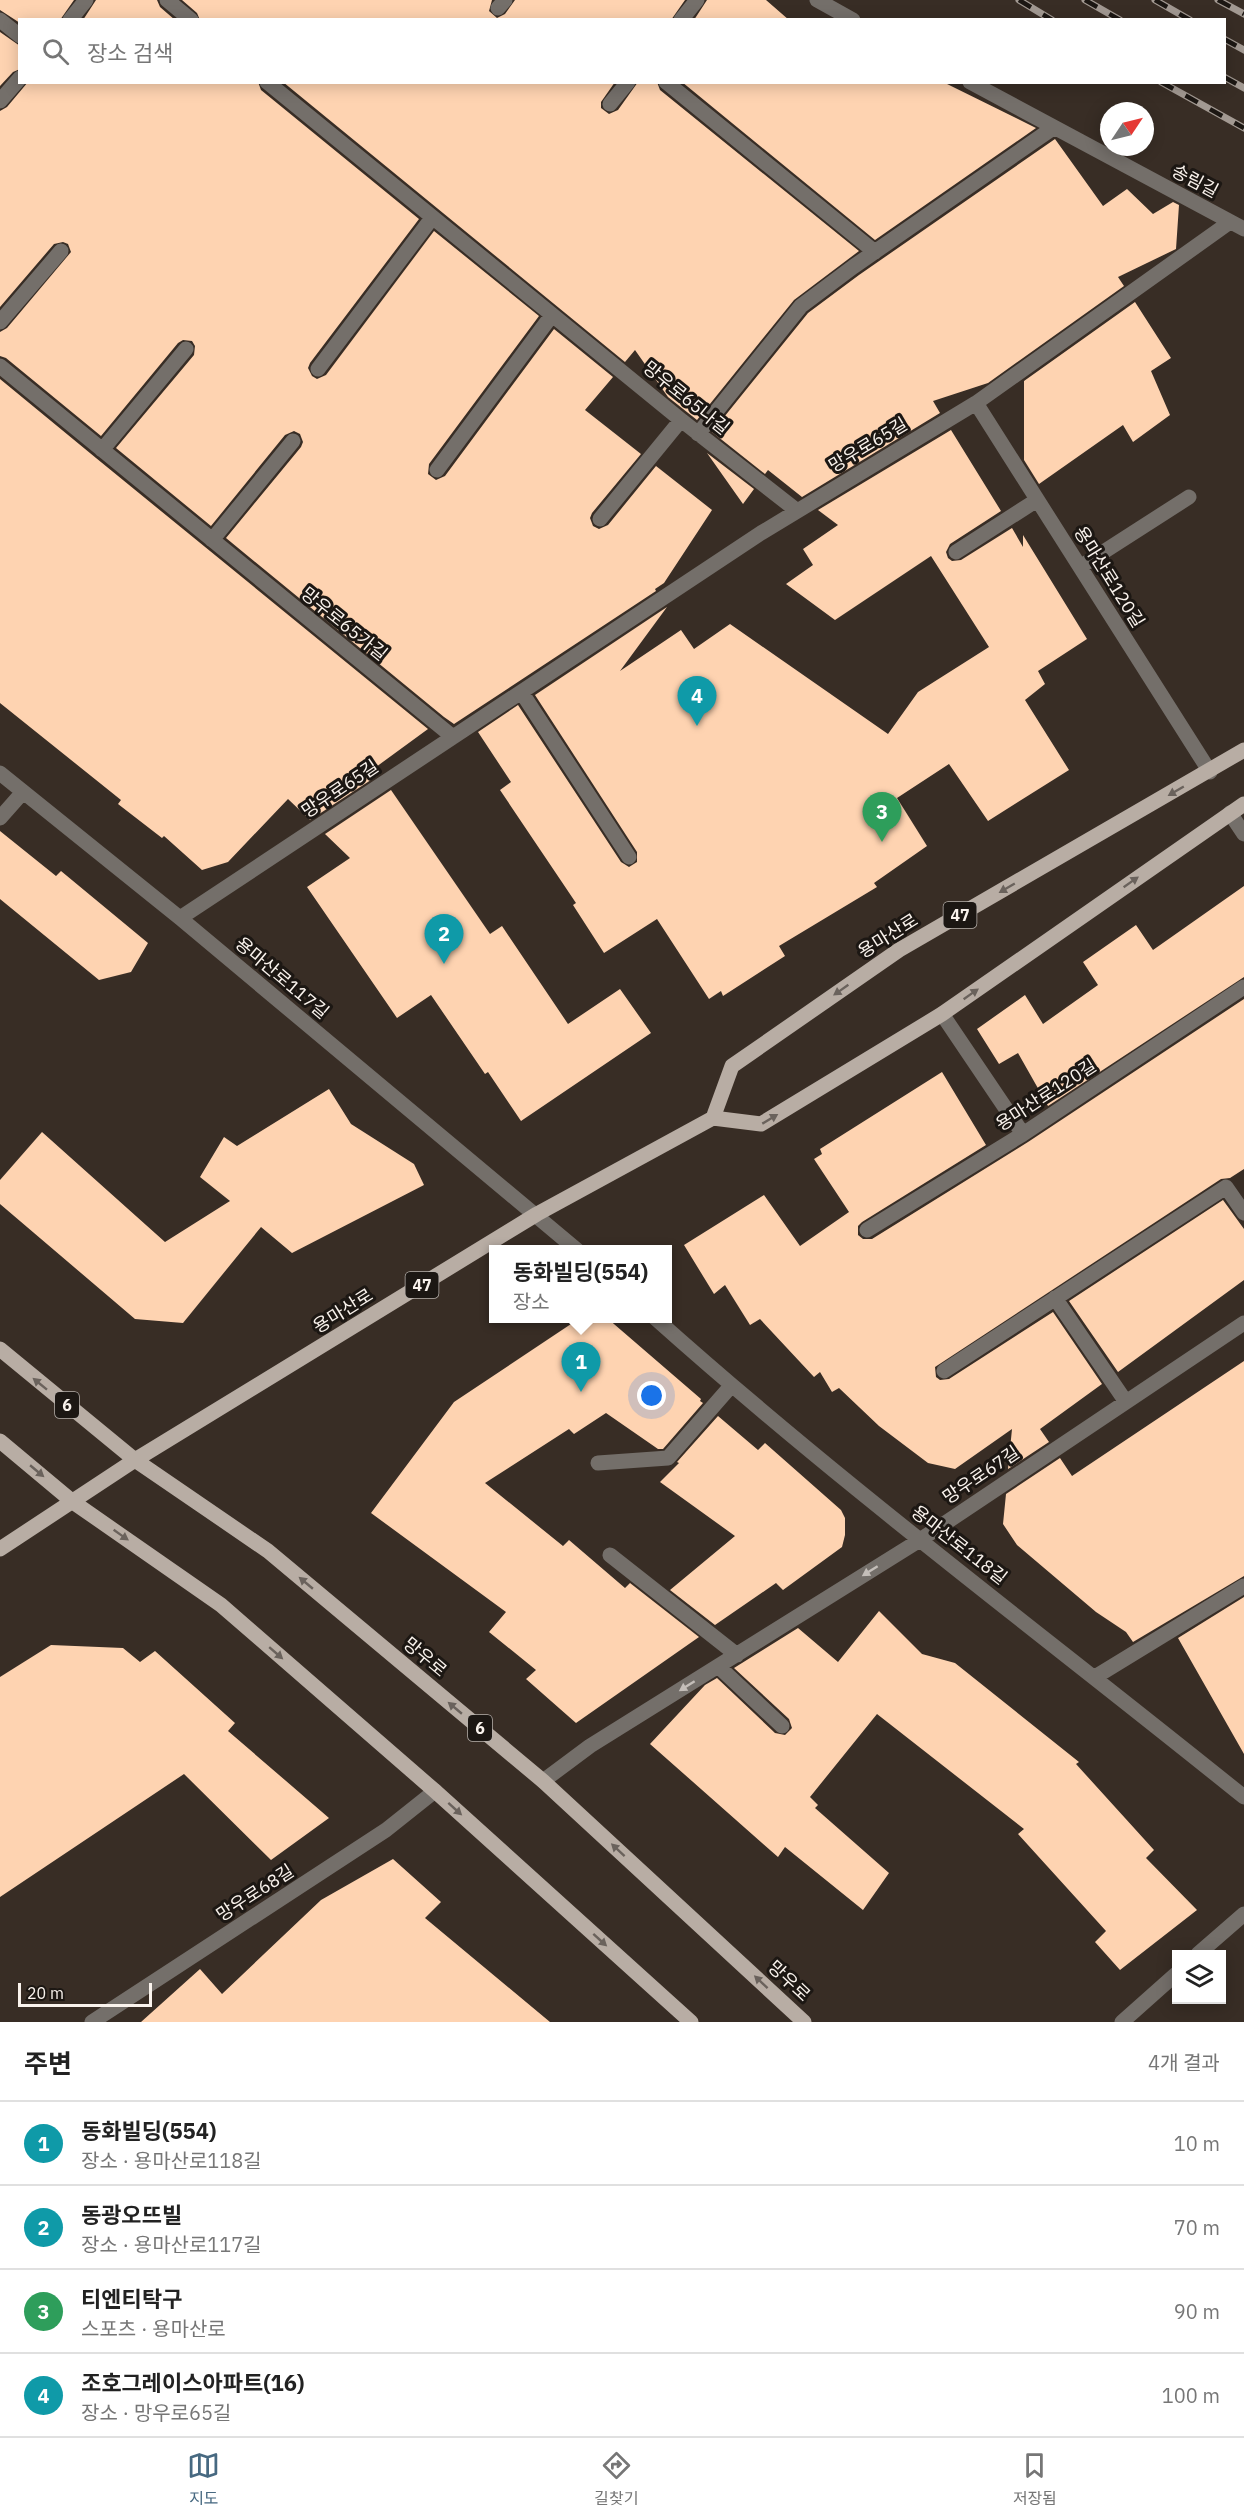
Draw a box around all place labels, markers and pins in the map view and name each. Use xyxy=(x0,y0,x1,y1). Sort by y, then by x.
pin: 4 xyxy=(678,676,716,726)
pin: 3 xyxy=(862,792,902,842)
pin: 2 xyxy=(424,914,464,964)
pin: 1 xyxy=(562,1342,600,1392)

